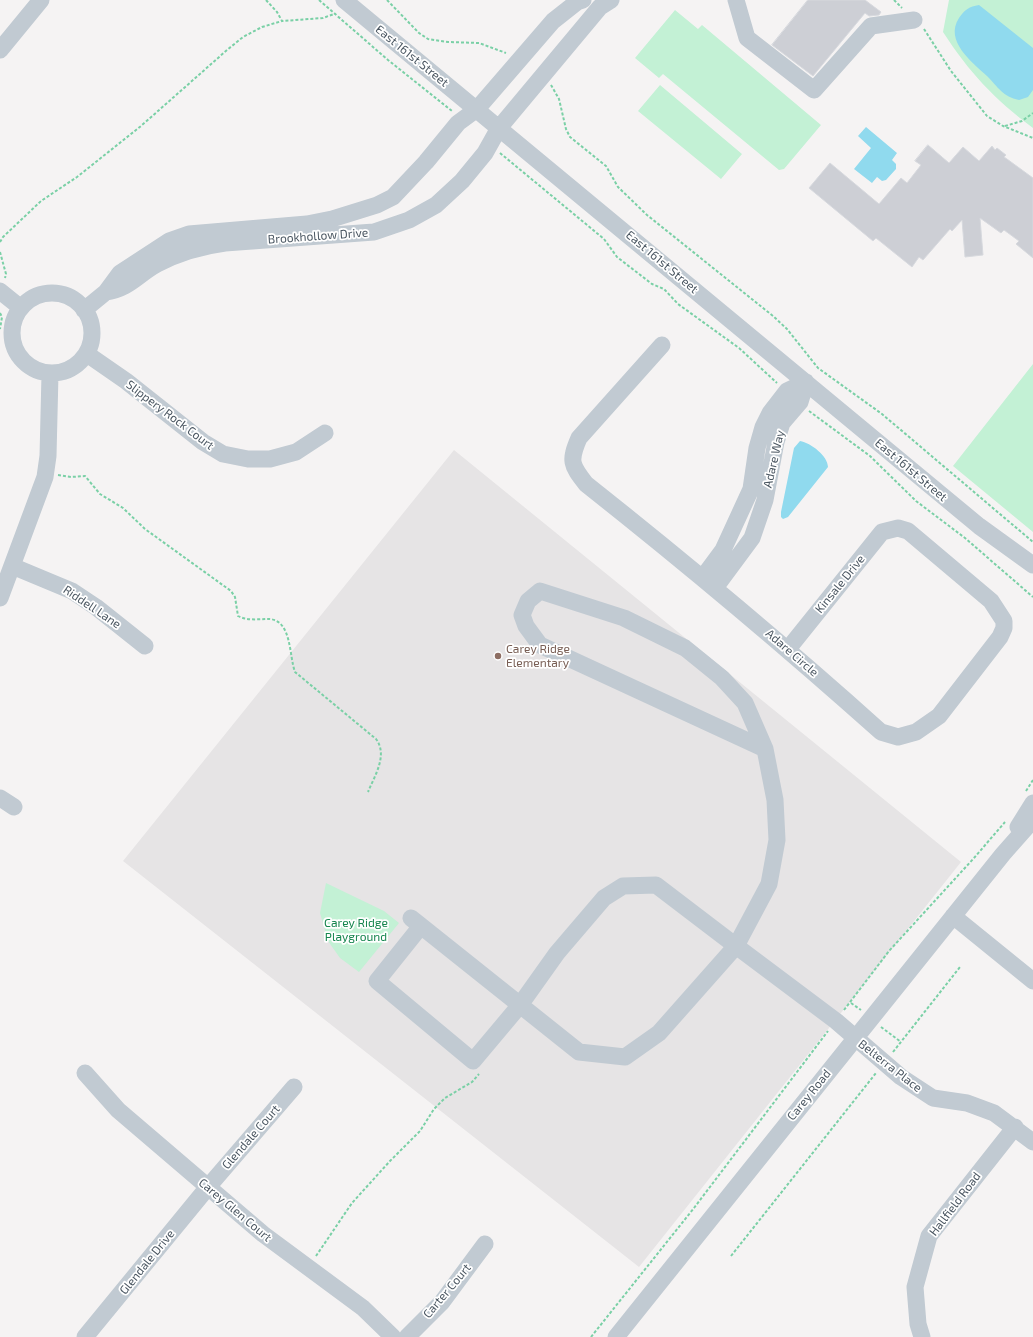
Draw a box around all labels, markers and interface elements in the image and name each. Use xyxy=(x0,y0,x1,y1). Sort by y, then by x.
street label: East 161st Street xyxy=(373,22,451,90)
street label: Brookhollow Drive xyxy=(267,225,369,247)
street label: East 161st Street xyxy=(623,228,701,296)
street label: Slippery Rock Court xyxy=(123,377,217,453)
street label: Adare Way xyxy=(760,429,788,489)
street label: East 161st Street xyxy=(872,436,950,504)
street label: Kinsale Drive xyxy=(812,552,868,616)
street label: Riddell Lane xyxy=(60,582,124,632)
street label: Adare Circle xyxy=(763,626,821,680)
place label: Carey Ridge Elementary xyxy=(506,642,570,670)
marker: Carey Ridge Elementary xyxy=(493,651,503,661)
park label: Carey Ridge Playground xyxy=(324,916,388,944)
street label: Belterra Place xyxy=(855,1037,925,1095)
street label: Carey Road xyxy=(784,1067,834,1123)
street label: Glendale Court xyxy=(219,1102,283,1172)
street label: Hallfield Road xyxy=(926,1169,984,1239)
street label: Carey Glen Court xyxy=(196,1175,274,1245)
street label: Glendale Drive xyxy=(116,1227,178,1297)
street label: Carter Court xyxy=(420,1261,474,1321)

